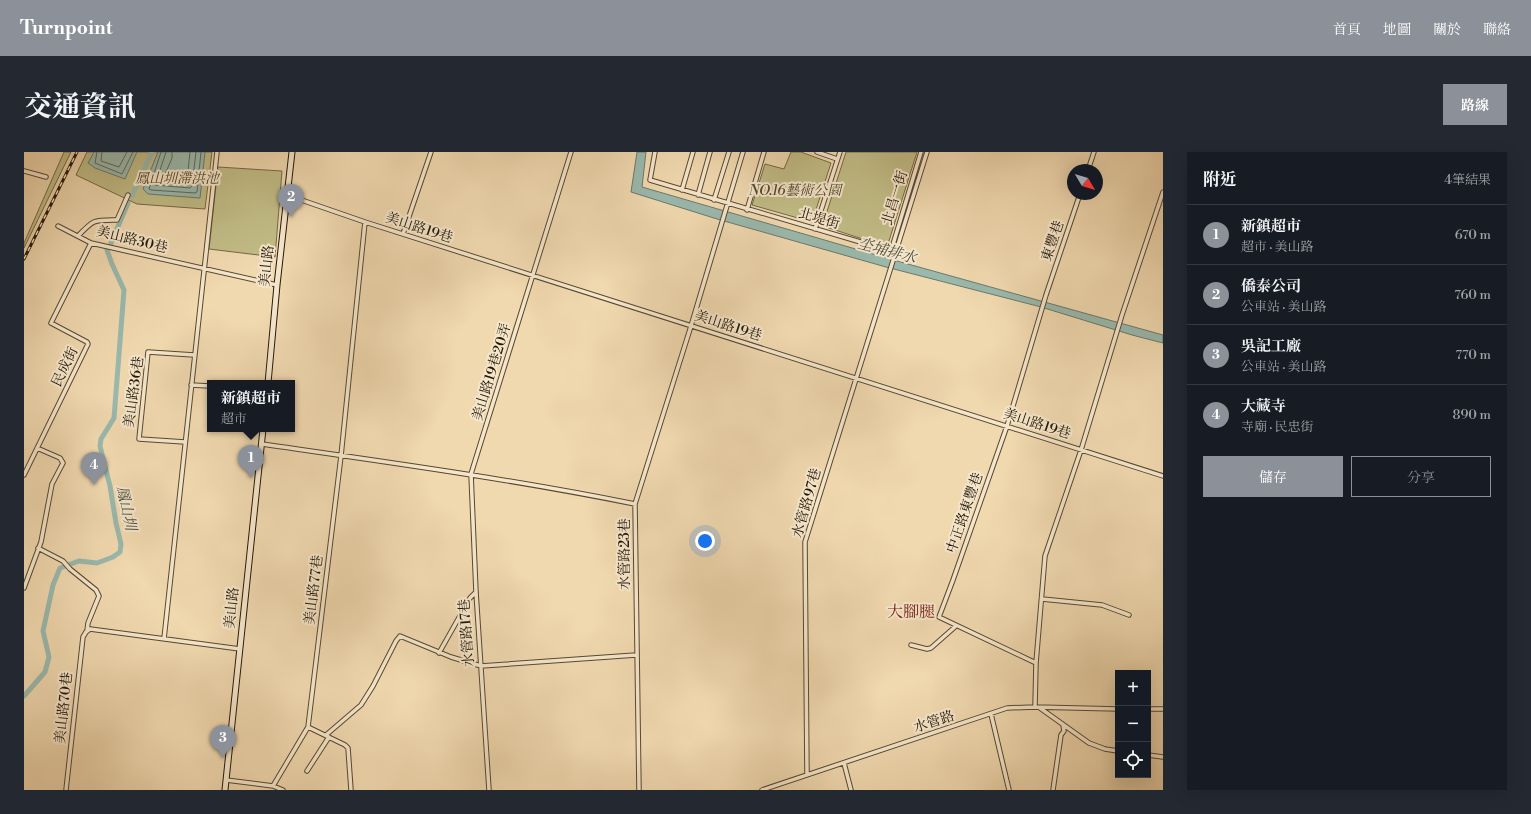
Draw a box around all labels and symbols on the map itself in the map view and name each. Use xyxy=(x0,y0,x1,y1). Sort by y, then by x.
north arrow xyxy=(1067,164,1103,200)
street label: 北昌一街 xyxy=(878,169,912,227)
park label: 鳳山圳滯洪池 xyxy=(135,170,221,188)
park label: NO.16藝術公園 xyxy=(748,182,843,200)
pin: 2 xyxy=(278,184,304,217)
street label: 北堤街 xyxy=(796,205,842,233)
street label: 美山路19巷 xyxy=(383,209,455,247)
street label: 東豐巷 xyxy=(1038,218,1068,264)
street label: 美山路30巷 xyxy=(94,222,170,258)
water label: 坔埔排水 xyxy=(856,234,920,268)
street label: 美山路 xyxy=(256,244,278,288)
street label: 美山路19巷 xyxy=(692,307,764,345)
street label: 美山路19巷20弄 xyxy=(469,321,515,423)
street label: 民成街 xyxy=(48,344,82,390)
street label: 美山路36巷 xyxy=(120,355,148,429)
street label: 美山路19巷 xyxy=(1001,405,1073,443)
pin: 1 xyxy=(238,445,264,478)
pin: 4 xyxy=(81,452,107,485)
street label: 水管路97巷 xyxy=(788,466,826,540)
street label: 中正路東豐巷 xyxy=(943,470,987,556)
water label: 鳳山圳 xyxy=(112,484,141,535)
street label: 水管路23巷 xyxy=(616,518,634,590)
your location xyxy=(695,531,715,551)
street label: 美山路77巷 xyxy=(301,554,327,626)
street label: 美山路 xyxy=(221,586,243,630)
street label: 水管路17巷 xyxy=(456,598,478,668)
district label: 大腳腿 xyxy=(887,602,935,622)
street label: 美山路70巷 xyxy=(51,671,77,745)
street label: 水管路 xyxy=(911,707,957,737)
pin: 3 xyxy=(210,725,236,758)

